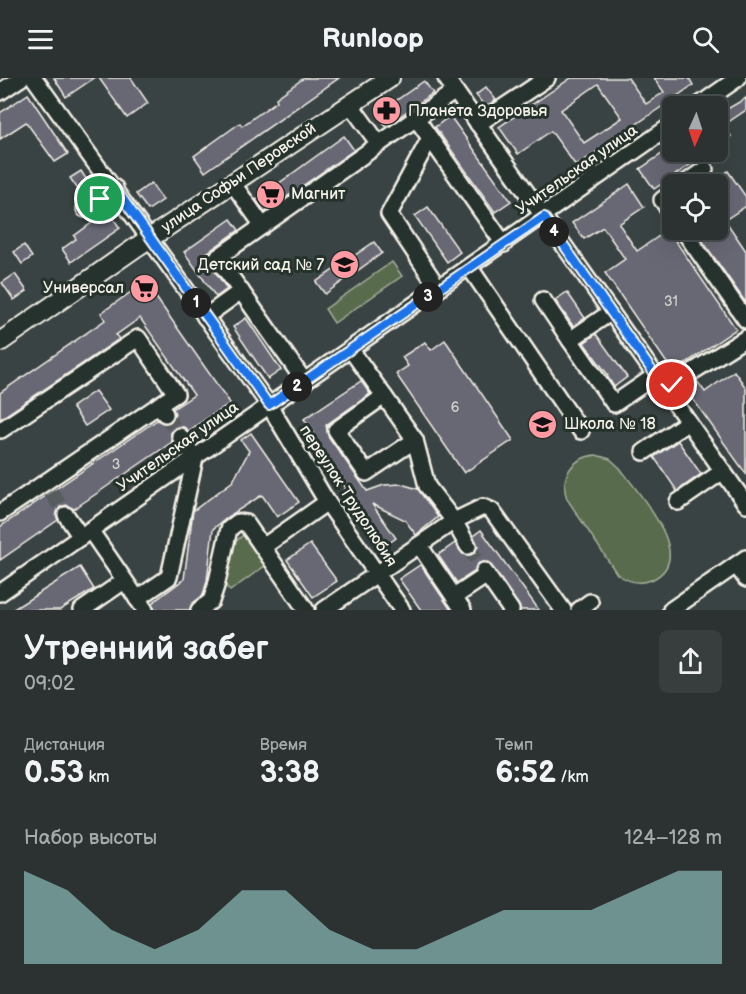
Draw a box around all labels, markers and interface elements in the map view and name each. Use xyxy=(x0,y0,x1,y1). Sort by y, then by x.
icon: menu xyxy=(24,23,57,56)
text: Runloop xyxy=(322,23,424,55)
icon: search xyxy=(689,23,722,56)
pharmacy icon: Планета Здоровья xyxy=(371,95,403,127)
north arrow xyxy=(662,96,728,162)
map controls xyxy=(662,96,728,240)
place label: Планета Здоровья xyxy=(408,102,548,121)
street label: улица Софьи Перовской xyxy=(158,119,320,237)
street label: Учительская улица xyxy=(513,121,642,219)
pin xyxy=(74,173,125,224)
button: locate xyxy=(662,174,728,240)
supermarket icon: Магнит xyxy=(254,178,286,210)
icon: arrive xyxy=(83,182,116,215)
place label: Магнит xyxy=(291,185,346,204)
pin: 4 xyxy=(539,217,569,247)
text: 4 xyxy=(549,222,559,241)
school or university icon: Детский сад № 7 xyxy=(329,249,361,281)
place label: Детский сад № 7 xyxy=(198,256,324,275)
supermarket icon: Универсал xyxy=(129,272,161,304)
place label: Универсал xyxy=(43,279,124,298)
pin: 3 xyxy=(413,282,443,312)
text: 3 xyxy=(423,287,433,306)
pin: 1 xyxy=(181,288,211,318)
text: 1 xyxy=(193,293,199,312)
house number: 31 xyxy=(664,293,678,310)
pin xyxy=(646,359,697,410)
icon: check xyxy=(655,368,688,401)
pin: 2 xyxy=(282,372,312,402)
text: 2 xyxy=(292,377,302,396)
street label: Учительская улица xyxy=(114,398,243,496)
house number: 6 xyxy=(451,399,460,416)
school or university icon: Школа № 18 xyxy=(527,408,559,440)
place label: Школа № 18 xyxy=(564,415,656,434)
street label: переулок Трудолюбия xyxy=(295,422,401,570)
house number: 3 xyxy=(112,456,120,473)
text: Утренний забег xyxy=(24,629,269,669)
button: share xyxy=(659,630,722,693)
text: 09:02 xyxy=(24,672,75,696)
text: Дистанция xyxy=(24,736,105,755)
text: Время xyxy=(260,736,307,755)
text: Темп xyxy=(495,736,533,755)
text: 0.53 xyxy=(24,755,84,791)
text: 3:38 xyxy=(260,755,320,791)
text: 6:52 xyxy=(495,755,556,791)
text: km xyxy=(84,768,110,787)
text: /km xyxy=(556,768,589,787)
text: Набор высоты xyxy=(24,826,157,850)
text: 124–128 m xyxy=(624,826,722,850)

